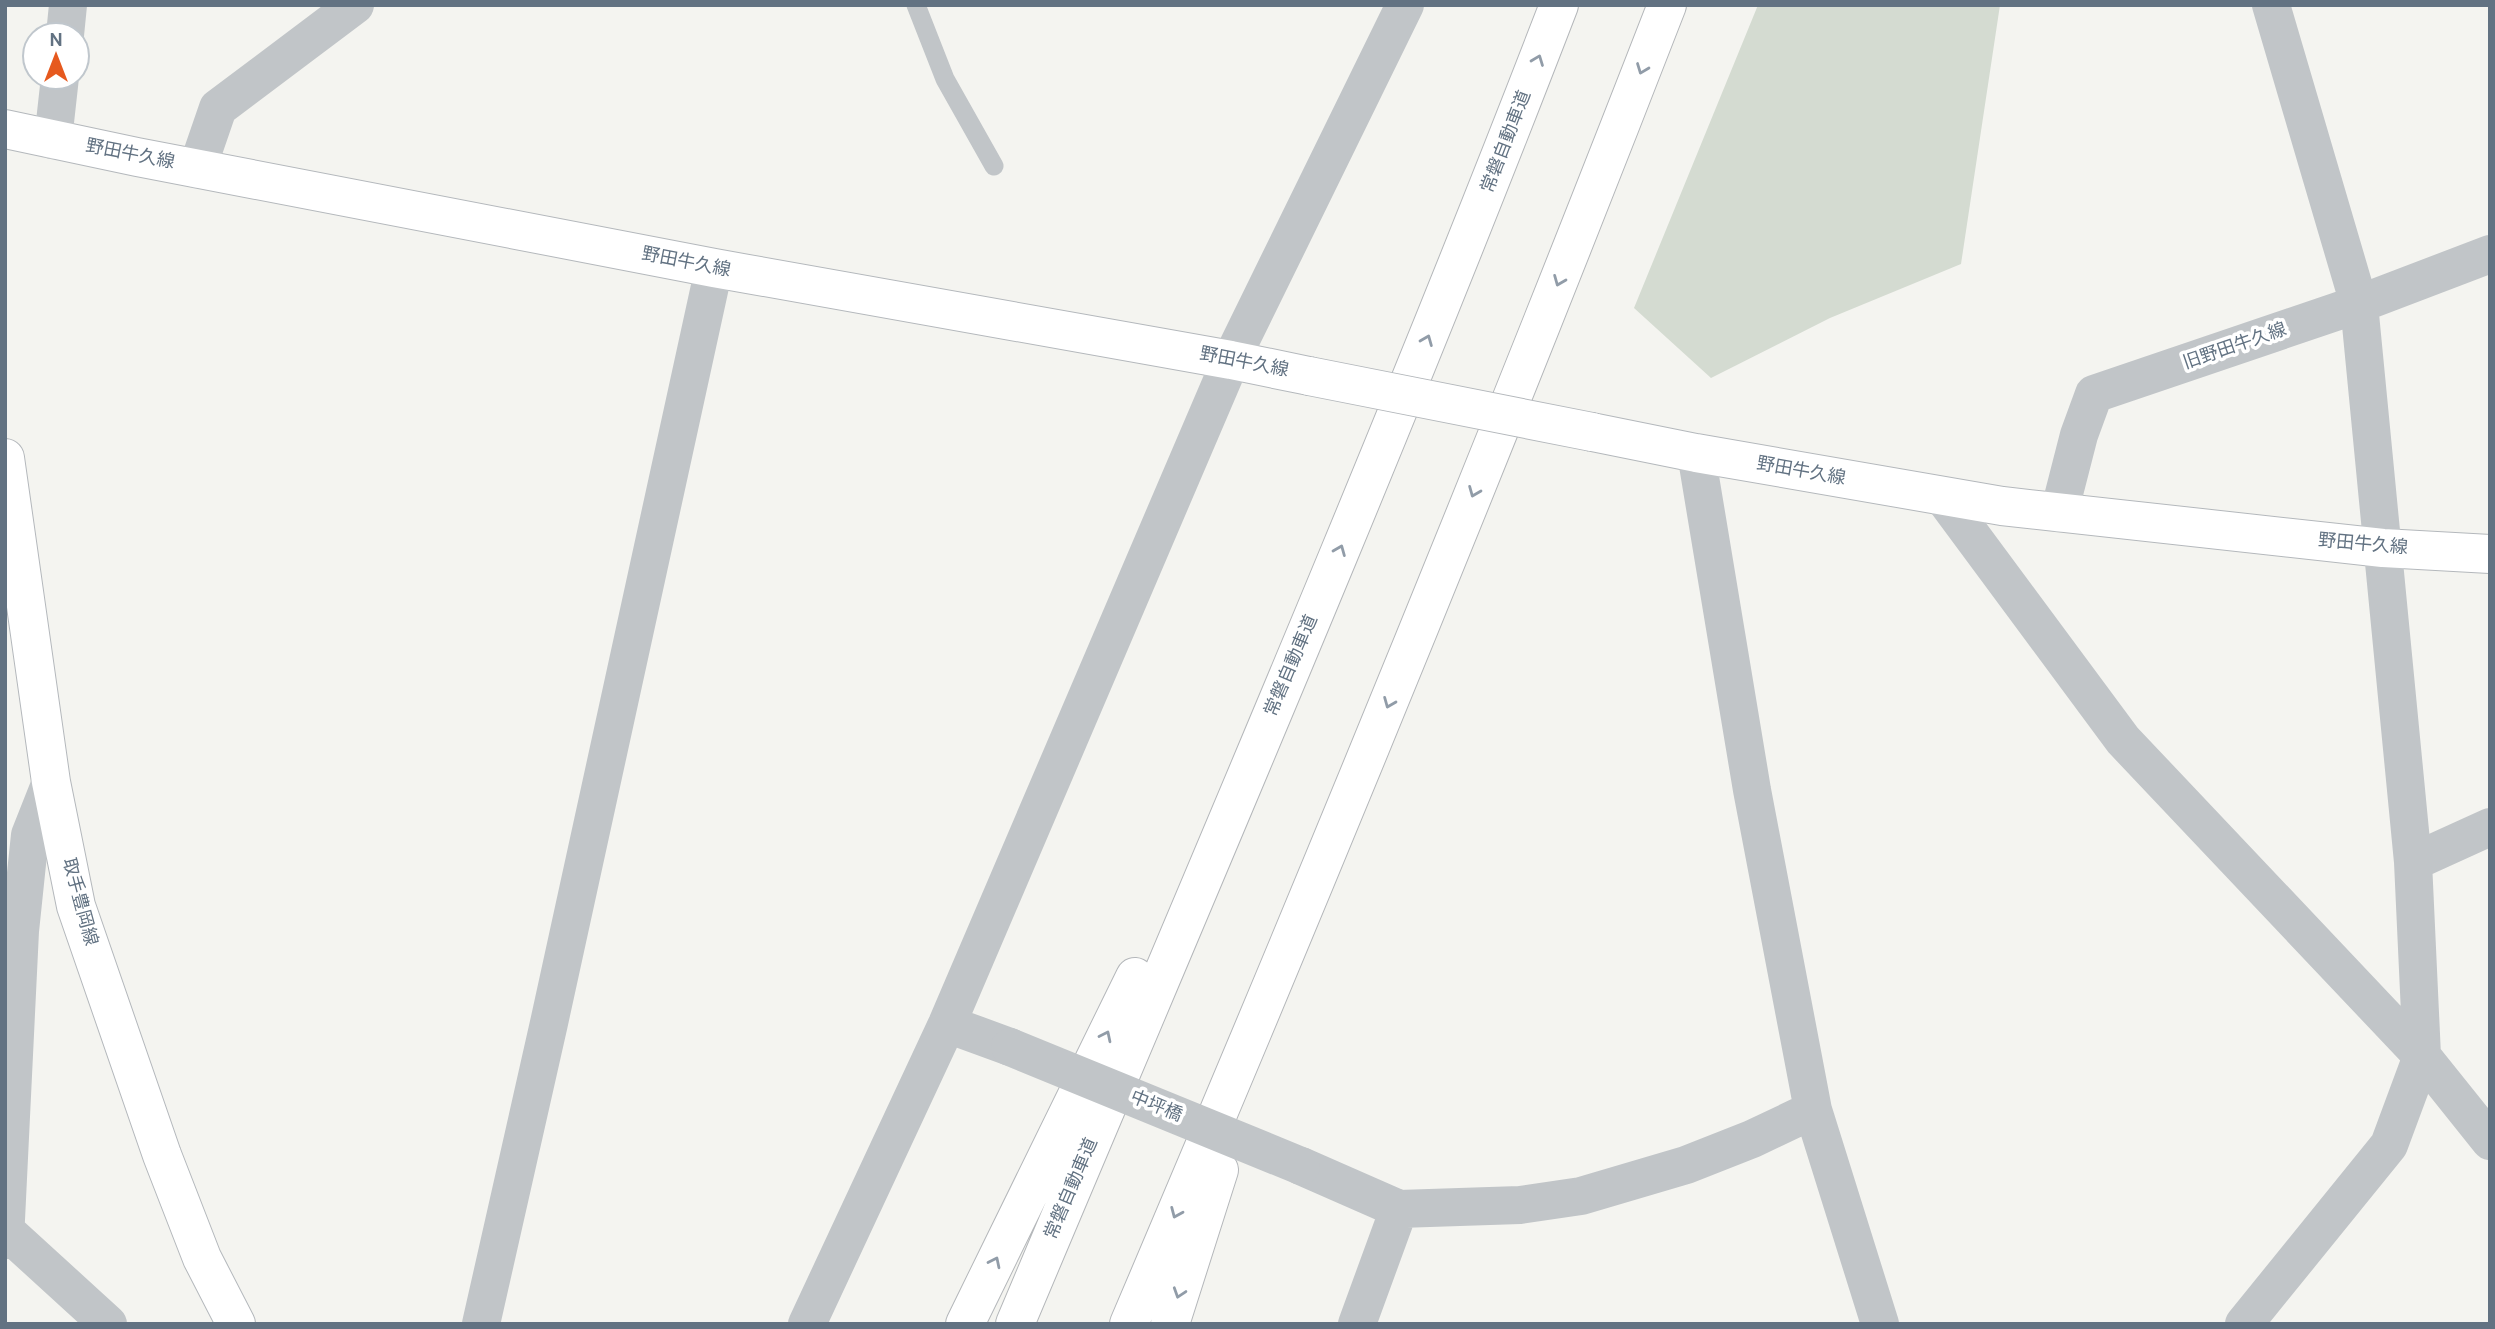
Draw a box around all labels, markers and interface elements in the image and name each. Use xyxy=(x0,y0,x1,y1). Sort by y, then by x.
north arrow xyxy=(21,21,91,91)
text: N xyxy=(49,29,63,53)
one-way arrow xyxy=(1530,55,1544,67)
one-way arrow xyxy=(1636,62,1650,74)
street label: 常磐自動車道 xyxy=(1477,87,1537,197)
street label: 野田牛久線 xyxy=(84,135,176,175)
street label: 野田牛久線 xyxy=(640,243,732,283)
one-way arrow xyxy=(1554,274,1568,286)
street label: 旧野田牛久線 xyxy=(2180,319,2290,375)
one-way arrow xyxy=(1418,334,1432,346)
street label: 野田牛久線 xyxy=(1198,343,1290,383)
street label: 野田牛久線 xyxy=(1755,453,1847,491)
one-way arrow xyxy=(1468,484,1482,497)
street label: 野田牛久線 xyxy=(2317,530,2409,560)
one-way arrow xyxy=(1332,545,1346,557)
street label: 常磐自動車道 xyxy=(1260,612,1324,720)
one-way arrow xyxy=(1383,696,1397,708)
street label: 取手豊岡線 xyxy=(56,856,102,948)
one-way arrow xyxy=(1098,1031,1112,1043)
street label: 中坪橋 xyxy=(1127,1086,1185,1128)
street label: 常磐自動車道 xyxy=(1040,1135,1104,1243)
one-way arrow xyxy=(1170,1206,1184,1218)
one-way arrow xyxy=(987,1257,1001,1269)
one-way arrow xyxy=(1173,1286,1188,1298)

